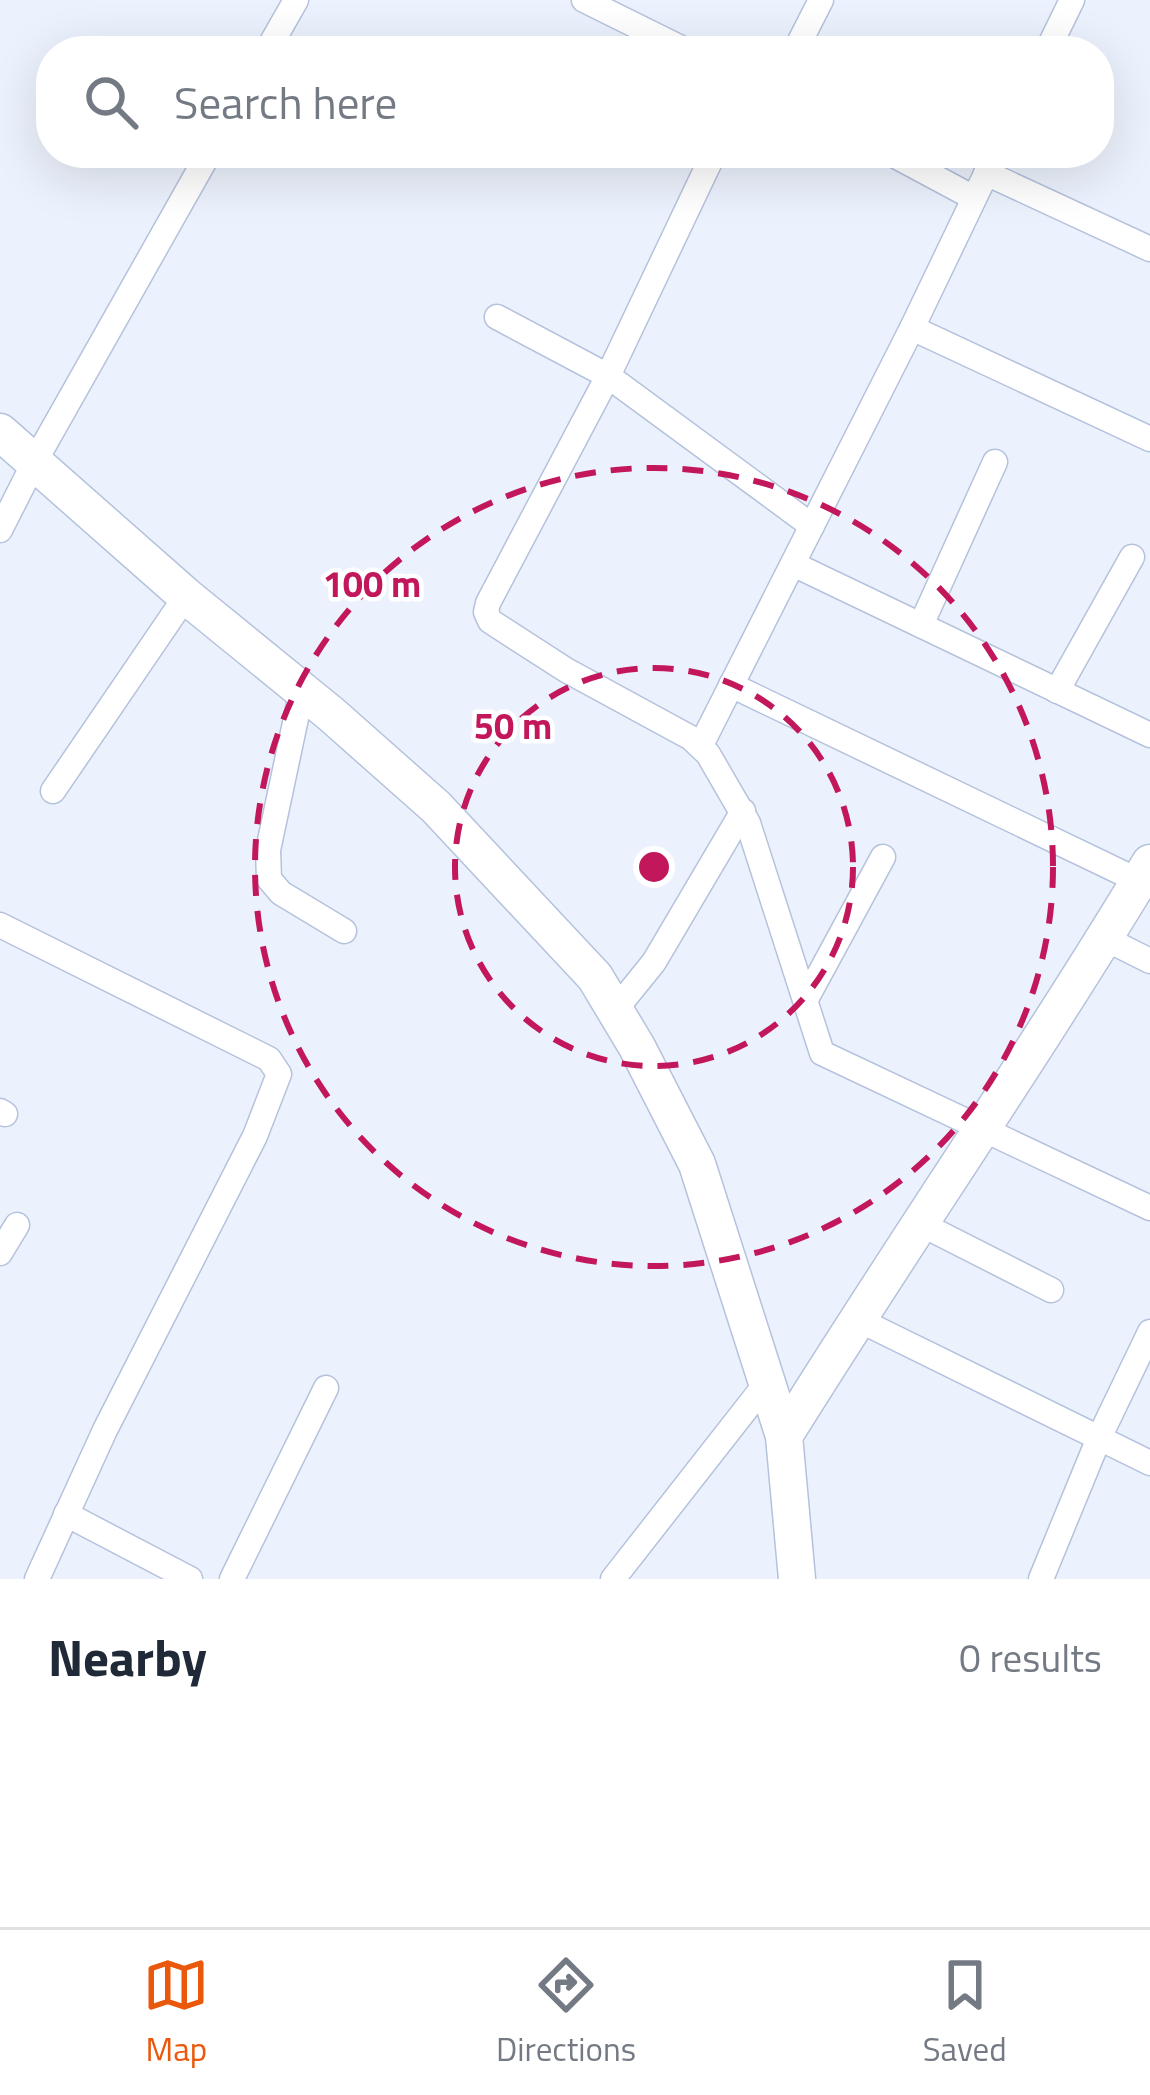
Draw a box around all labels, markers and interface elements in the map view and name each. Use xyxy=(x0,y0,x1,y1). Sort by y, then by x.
search box xyxy=(36,36,1114,168)
text: Search here xyxy=(174,68,397,136)
icon: search xyxy=(78,69,144,135)
text: 100 m xyxy=(323,556,421,611)
text: 50 m xyxy=(474,698,552,753)
centre of rings xyxy=(633,846,675,888)
text: Nearby xyxy=(48,1618,207,1696)
text: 0 results xyxy=(959,1628,1102,1687)
tab: Map xyxy=(143,1952,209,2074)
tab: Directions xyxy=(496,1952,636,2074)
tab: Saved xyxy=(923,1952,1007,2074)

